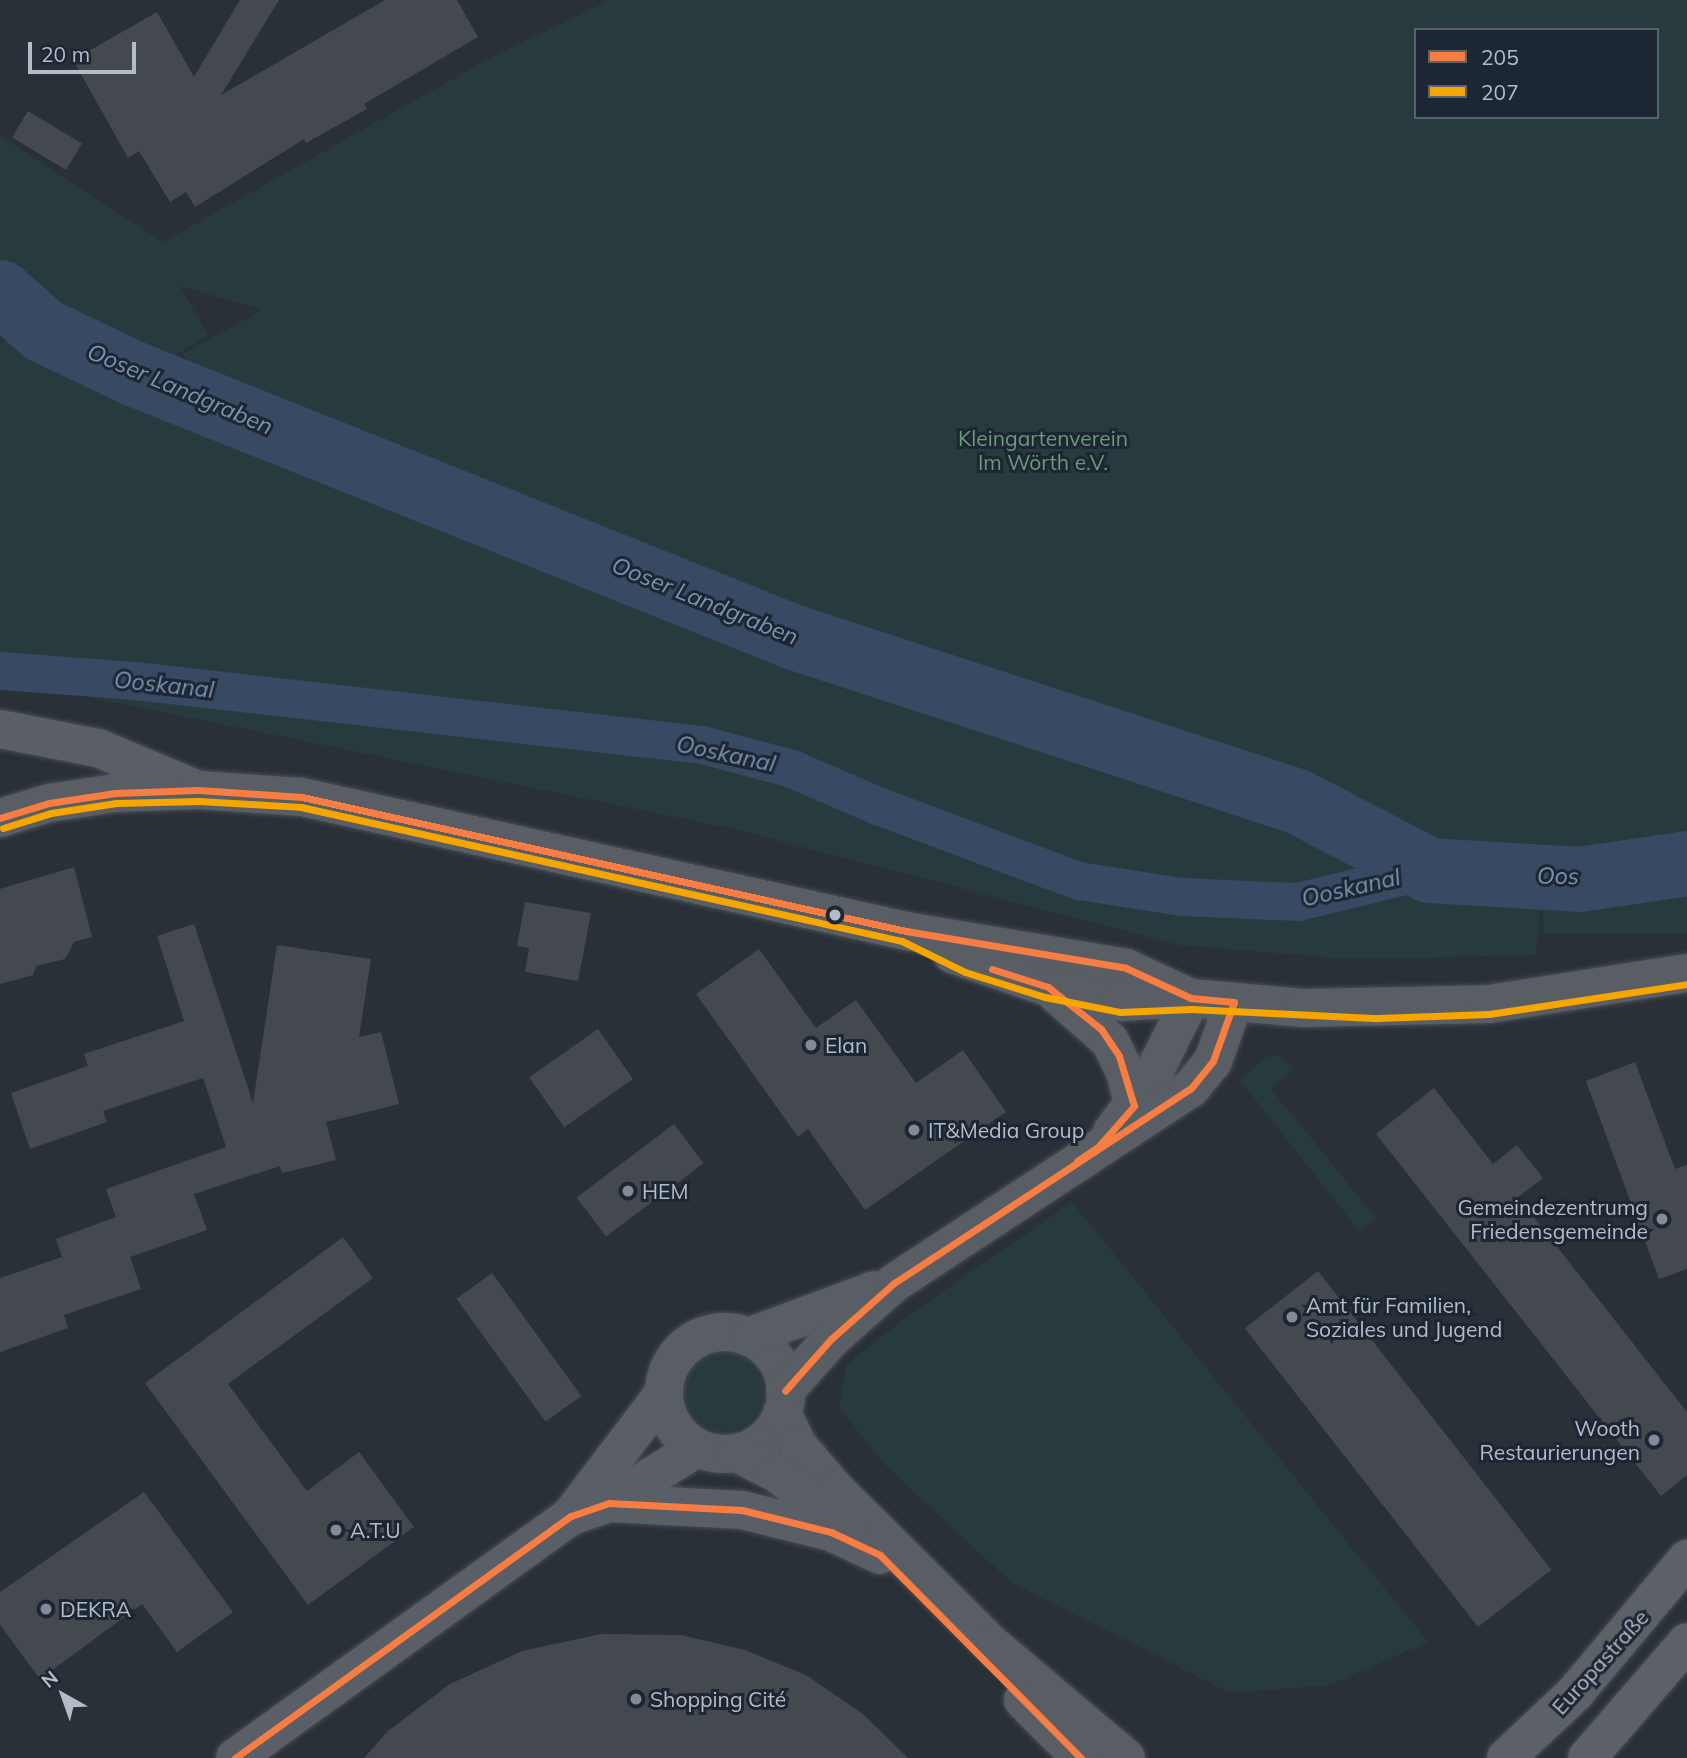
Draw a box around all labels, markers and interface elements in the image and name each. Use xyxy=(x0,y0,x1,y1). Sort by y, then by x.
scale bar xyxy=(32,28,140,72)
legend xyxy=(1414,28,1659,119)
text: 20 m xyxy=(41,41,90,67)
text: 205 xyxy=(1481,44,1519,70)
text: 207 xyxy=(1481,79,1519,105)
water label: Ooser Landgraben xyxy=(83,338,277,440)
park label: Kleingartenverein Im Wörth e.V. xyxy=(958,425,1128,475)
water label: Ooser Landgraben xyxy=(608,551,802,651)
water label: Ooskanal xyxy=(113,666,215,704)
water label: Ooskanal xyxy=(674,730,778,778)
water label: Oos xyxy=(1537,862,1579,890)
water label: Ooskanal xyxy=(1299,863,1403,913)
unlabelled marker xyxy=(828,908,842,922)
place label: Elan xyxy=(825,1032,867,1058)
marker: Elan xyxy=(803,1037,819,1053)
place label: IT&Media Group xyxy=(928,1117,1084,1143)
marker: IT&Media Group xyxy=(906,1122,922,1138)
place label: HEM xyxy=(642,1178,688,1204)
marker: HEM xyxy=(620,1183,636,1199)
place label: Gemeindezentrumg Friedensgemeinde xyxy=(1457,1194,1648,1244)
marker: Gemeindezentrumg Friedensgemeinde xyxy=(1654,1211,1670,1227)
place label: Amt für Familien, Soziales und Jugend xyxy=(1306,1292,1502,1342)
marker: Amt für Familien, Soziales und Jugend xyxy=(1284,1309,1300,1325)
place label: Wooth Restaurierungen xyxy=(1479,1415,1640,1465)
marker: Wooth Restaurierungen xyxy=(1646,1432,1662,1448)
place label: A.T.U xyxy=(350,1517,401,1543)
marker: A.T.U xyxy=(328,1522,344,1538)
place label: DEKRA xyxy=(60,1596,131,1622)
marker: DEKRA xyxy=(38,1601,54,1617)
street label: Europastraße xyxy=(1547,1605,1653,1719)
north arrow xyxy=(28,1660,98,1730)
text: N xyxy=(36,1665,63,1693)
place label: Shopping Cité xyxy=(650,1686,786,1712)
marker: Shopping Cité xyxy=(628,1691,644,1707)

